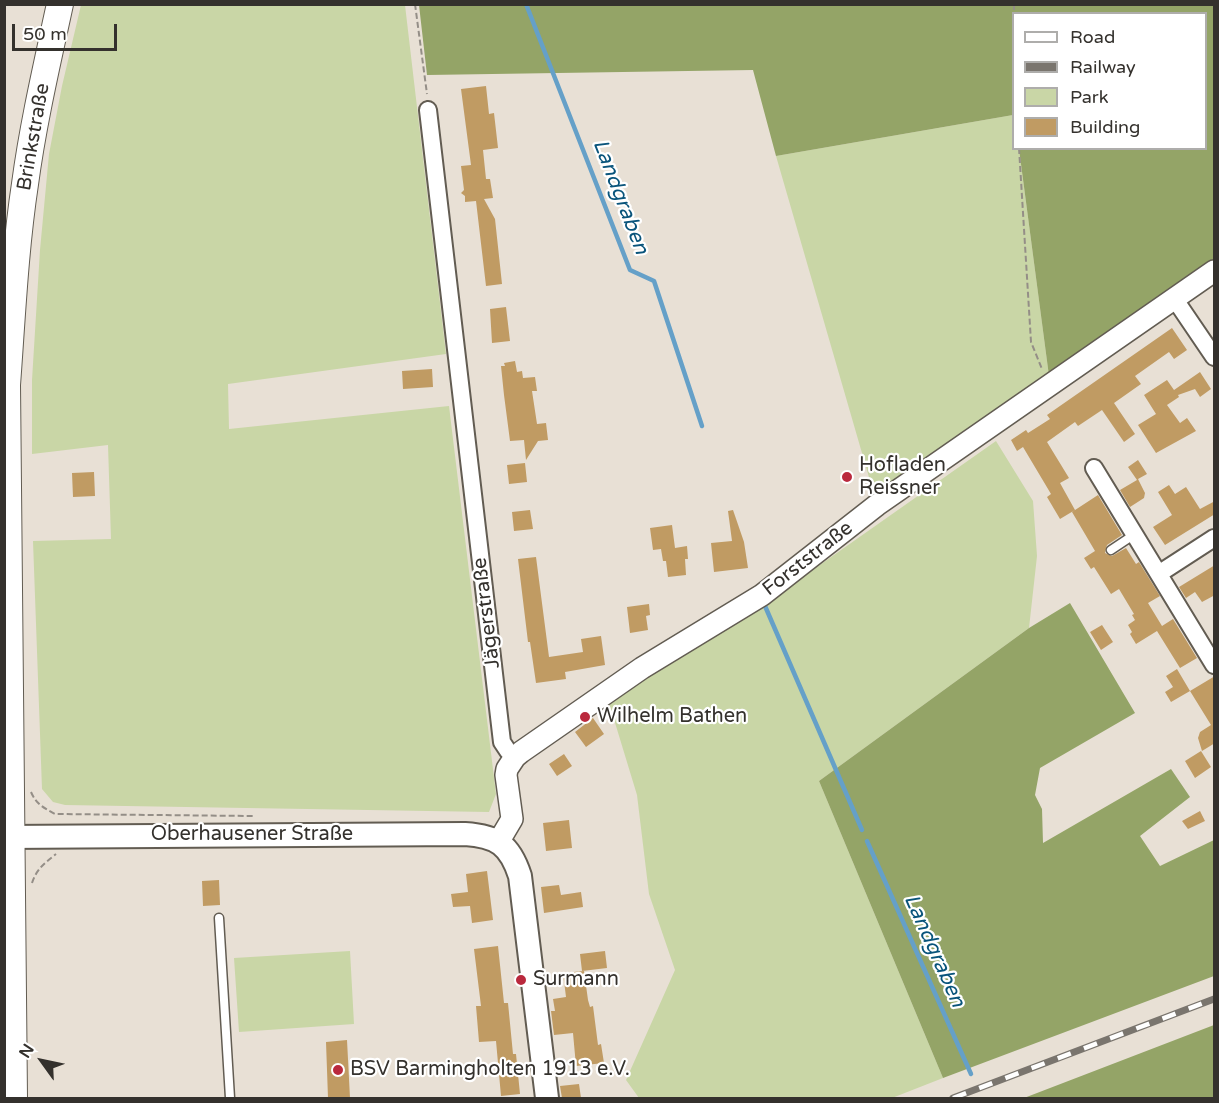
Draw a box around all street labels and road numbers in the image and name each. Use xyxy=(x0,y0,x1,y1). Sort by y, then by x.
street label: Brinkstraße xyxy=(13,81,55,193)
street label: Forststraße xyxy=(758,516,858,602)
street label: Jägerstraße xyxy=(468,556,506,670)
street label: Oberhausener Straße xyxy=(151,823,353,847)

